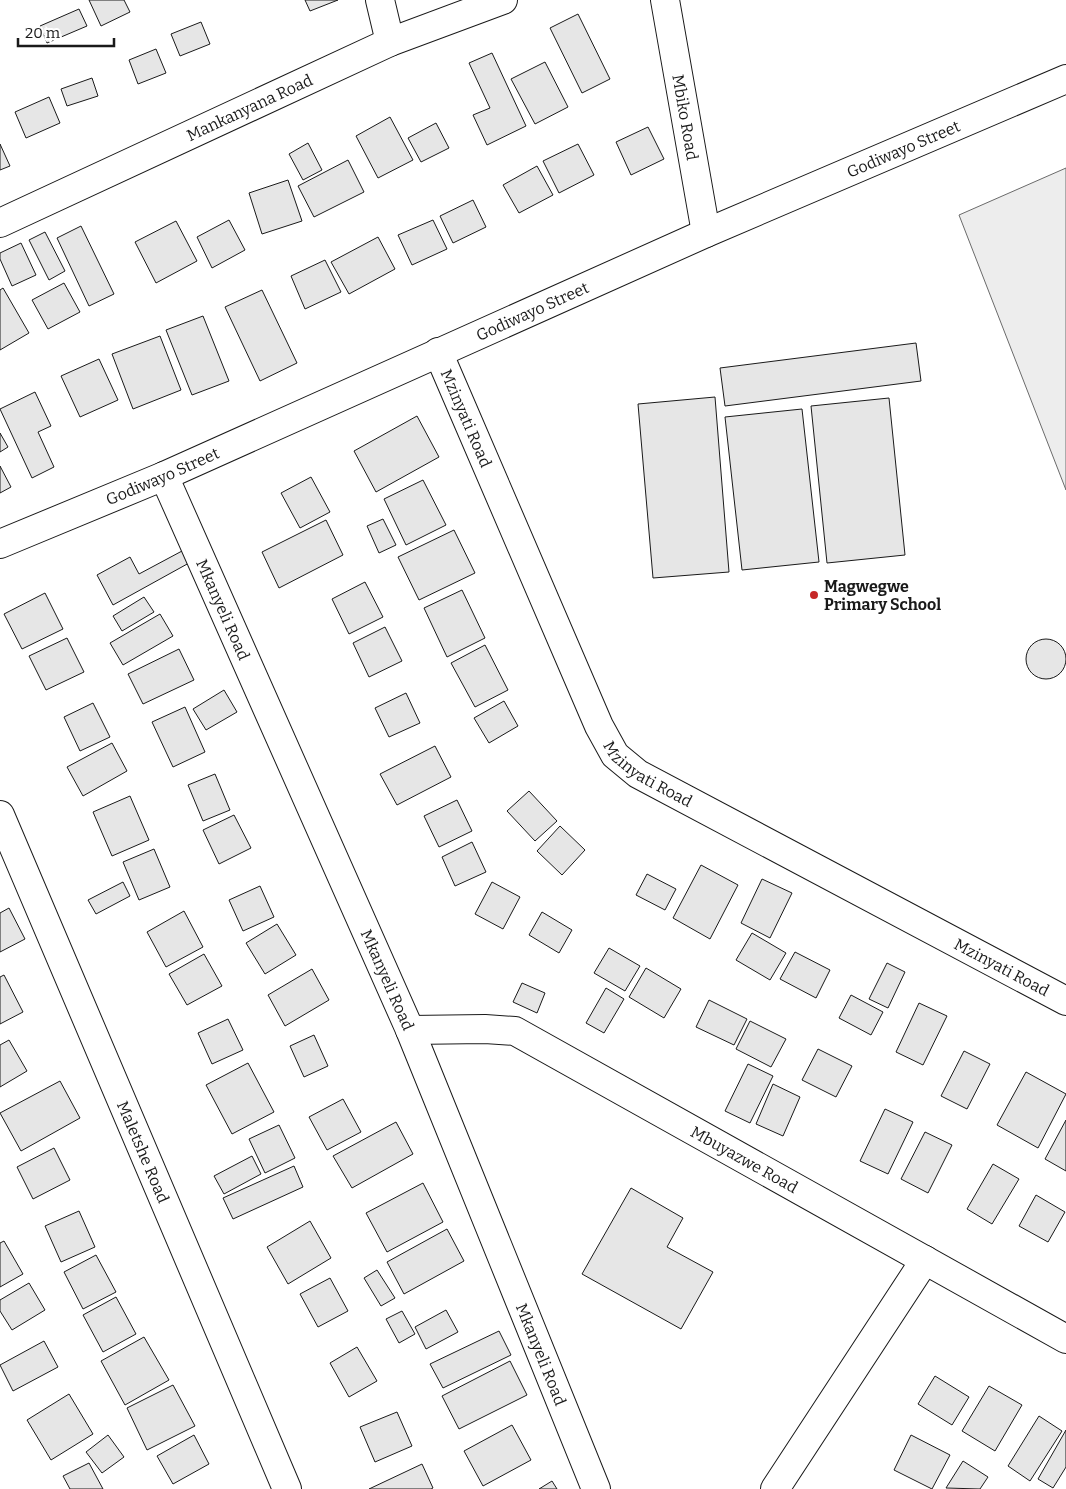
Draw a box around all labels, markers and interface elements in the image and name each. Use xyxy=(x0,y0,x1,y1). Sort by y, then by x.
scale bar xyxy=(18,15,114,47)
text: 20 m xyxy=(25,24,61,42)
street label: Mankanyana Road xyxy=(183,70,316,145)
street label: Mbiko Road xyxy=(669,73,703,162)
street label: Godiwayo Street xyxy=(844,116,963,181)
street label: Godiwayo Street xyxy=(473,277,592,344)
street label: Mzinyati Road xyxy=(437,366,496,470)
street label: Godiwayo Street xyxy=(103,443,222,509)
street label: Mkanyeli Road xyxy=(193,556,254,663)
place label: Magwegwe Primary School xyxy=(824,577,941,614)
marker: Magwegwe Primary School xyxy=(808,589,820,601)
street label: Mzinyati Road xyxy=(600,738,696,811)
street label: Mkanyeli Road xyxy=(357,926,419,1033)
street label: Mzinyati Road xyxy=(951,934,1053,1000)
street label: Maletshe Road xyxy=(113,1098,174,1206)
street label: Mbuyazwe Road xyxy=(688,1122,802,1197)
street label: Mkanyeli Road xyxy=(512,1300,571,1409)

